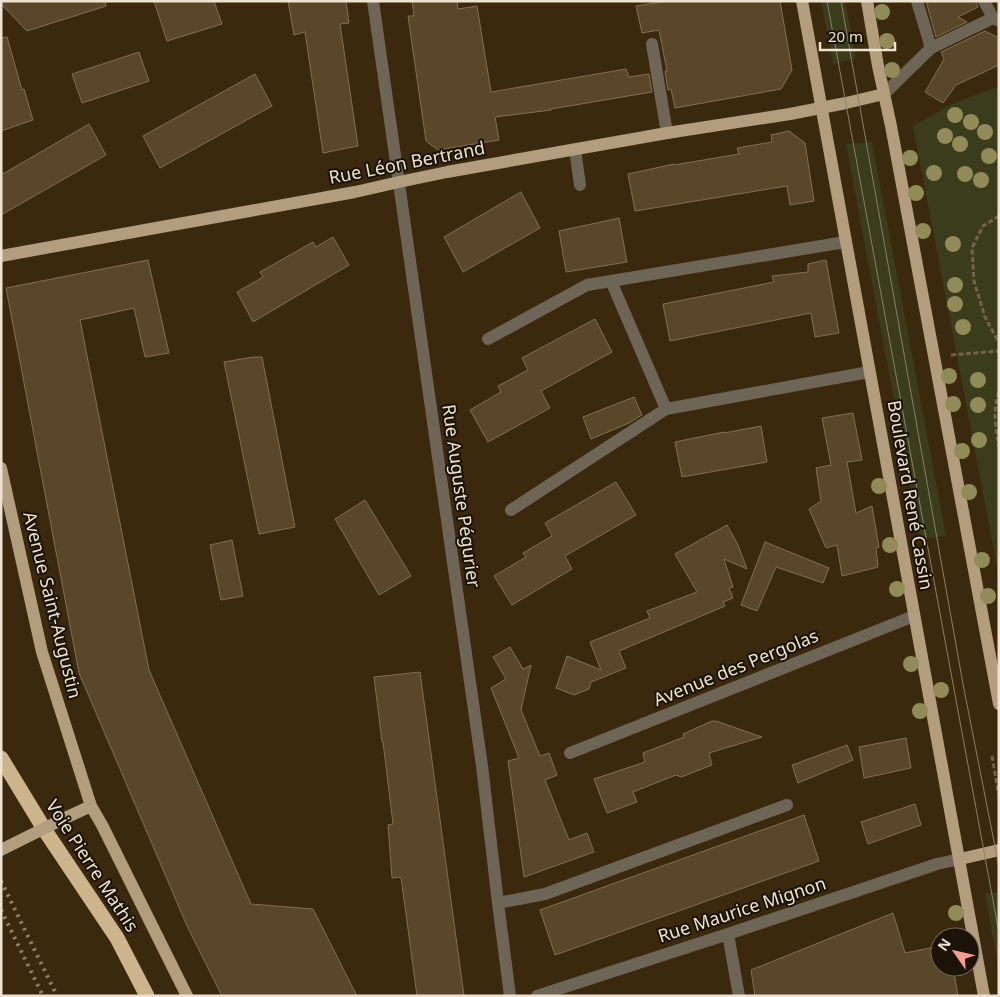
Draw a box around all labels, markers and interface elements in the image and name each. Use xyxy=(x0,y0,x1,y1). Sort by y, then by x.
scale bar xyxy=(820,20,895,52)
text: 20 m xyxy=(828,26,863,46)
street label: Rue Léon Bertrand xyxy=(327,135,487,189)
street label: Boulevard René Cassin xyxy=(882,398,939,591)
street label: Rue Auguste Pégurier xyxy=(437,403,487,590)
street label: Avenue Saint-Augustin xyxy=(18,509,88,701)
street label: Avenue des Pergolas xyxy=(650,623,822,711)
street label: Voie Pierre Mathis xyxy=(41,795,145,936)
street label: Rue Maurice Mignon xyxy=(655,871,829,948)
north arrow xyxy=(930,927,980,977)
text: N xyxy=(933,934,955,954)

